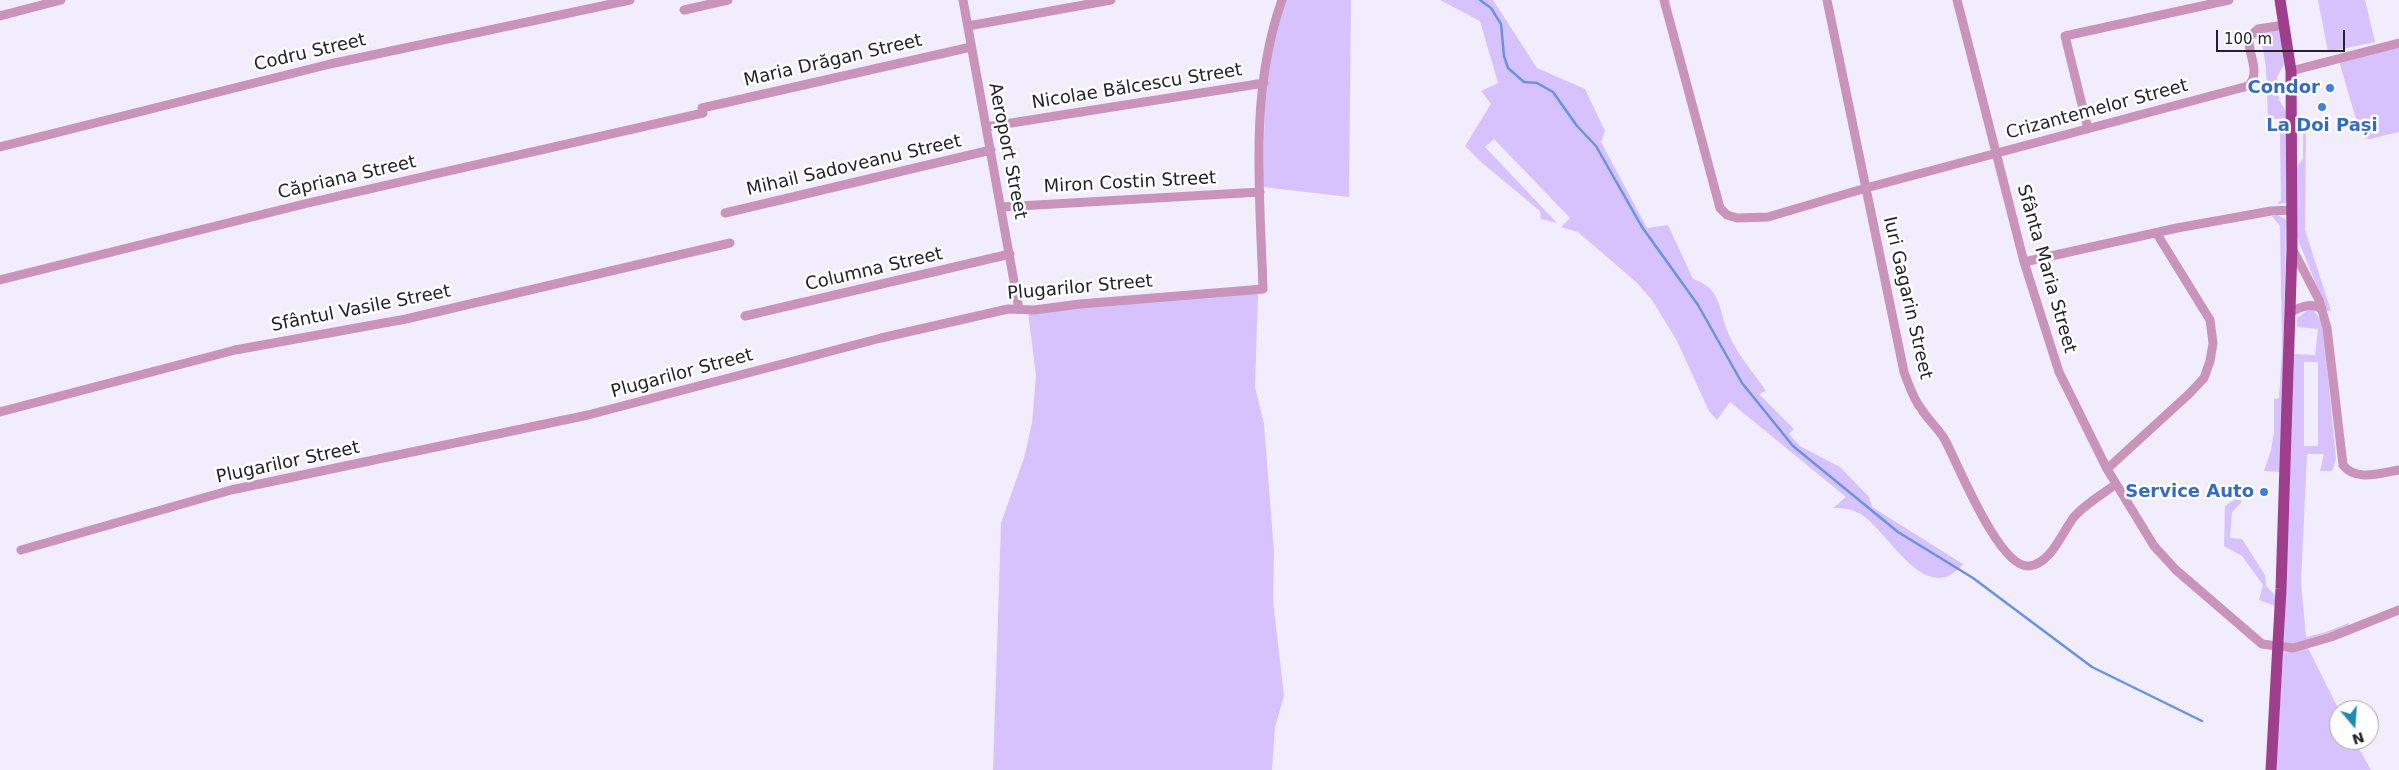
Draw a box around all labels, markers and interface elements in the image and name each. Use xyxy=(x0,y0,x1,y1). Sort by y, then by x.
scale bar xyxy=(2219,20,2348,52)
street label: Codru Street xyxy=(252,30,368,76)
street label: Maria Drăgan Street xyxy=(742,30,924,92)
text: 100 m xyxy=(2224,30,2272,48)
street label: Nicolae Bălcescu Street xyxy=(1030,60,1244,114)
street label: Crizantemelor Street xyxy=(2004,75,2190,145)
place label: Condor xyxy=(2247,77,2320,99)
street label: Aeroport Street xyxy=(983,81,1031,221)
marker: Condor xyxy=(2324,82,2336,94)
marker: La Doi Pași xyxy=(2316,101,2328,113)
place label: La Doi Pași xyxy=(2266,115,2378,137)
street label: Mihail Sadoveanu Street xyxy=(745,131,963,201)
street label: Căpriana Street xyxy=(276,152,418,204)
street label: Miron Costin Street xyxy=(1043,168,1217,198)
street label: Sfânta Maria Street xyxy=(2012,182,2080,356)
street label: Iuri Gagarin Street xyxy=(1878,214,1936,382)
street label: Columna Street xyxy=(803,244,945,296)
street label: Plugarilor Street xyxy=(1006,271,1154,305)
street label: Sfântul Vasile Street xyxy=(270,281,452,337)
street label: Plugarilor Street xyxy=(609,345,755,403)
street label: Plugarilor Street xyxy=(214,437,362,489)
place label: Service Auto xyxy=(2125,481,2254,503)
marker: Service Auto xyxy=(2258,486,2270,498)
north arrow xyxy=(2329,700,2379,750)
text: N xyxy=(2350,729,2366,748)

